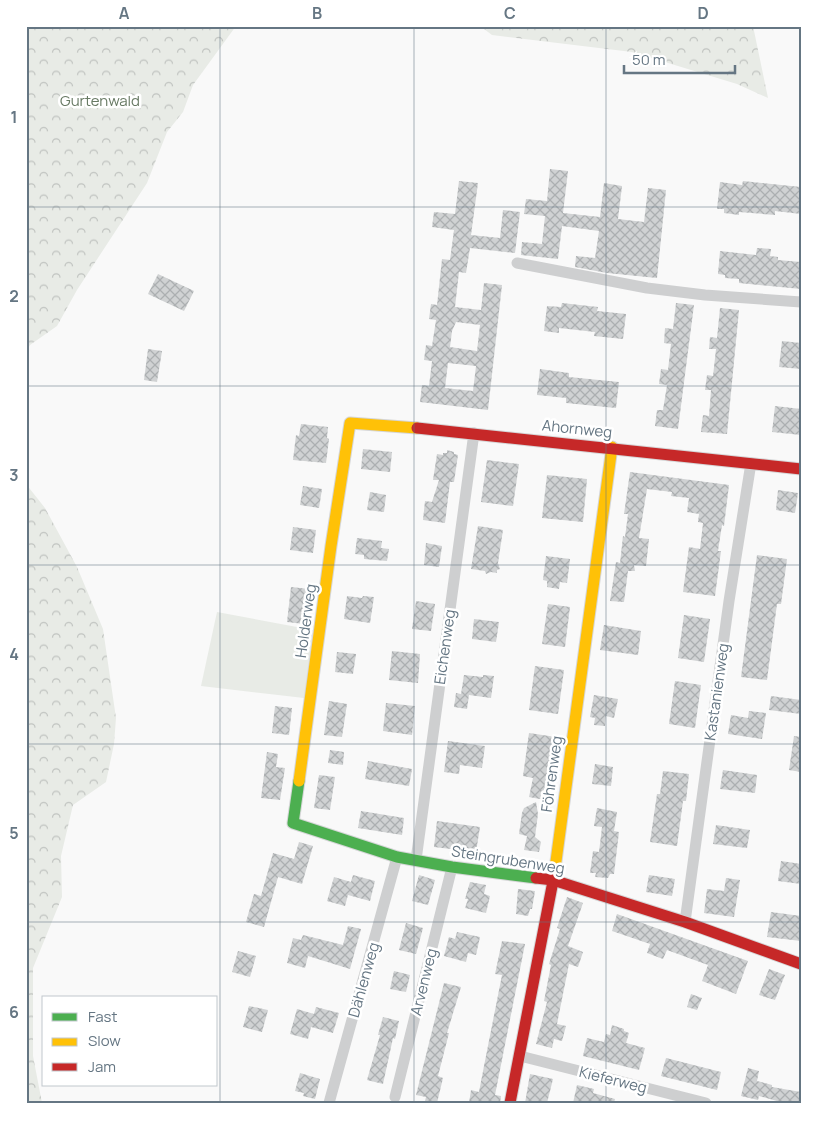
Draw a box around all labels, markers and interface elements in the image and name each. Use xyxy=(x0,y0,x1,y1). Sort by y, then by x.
text: A xyxy=(119,2,130,24)
text: B xyxy=(312,2,322,24)
text: C xyxy=(504,2,516,24)
text: D xyxy=(697,2,709,24)
scale bar xyxy=(624,42,736,74)
text: 50 m xyxy=(632,49,666,70)
park label: Gurtenwald xyxy=(60,90,140,111)
text: 1 xyxy=(10,106,18,128)
text: 2 xyxy=(9,285,19,307)
street label: Ahornweg xyxy=(541,414,613,443)
text: 3 xyxy=(9,464,19,486)
street label: Holderweg xyxy=(290,583,321,659)
street label: Eichenweg xyxy=(429,608,460,686)
street label: Kastanienweg xyxy=(699,642,734,742)
text: 4 xyxy=(9,643,19,665)
street label: Föhrenweg xyxy=(536,734,567,813)
text: 5 xyxy=(9,822,19,844)
street label: Steingrubenweg xyxy=(450,840,566,879)
street label: Dählenweg xyxy=(343,940,384,1020)
street label: Arvenweg xyxy=(405,946,442,1018)
legend xyxy=(42,996,218,1086)
text: 6 xyxy=(9,1001,19,1023)
text: Fast xyxy=(88,1006,117,1027)
text: Slow xyxy=(88,1030,121,1051)
text: Jam xyxy=(88,1056,116,1077)
street label: Kieferweg xyxy=(577,1061,649,1098)

